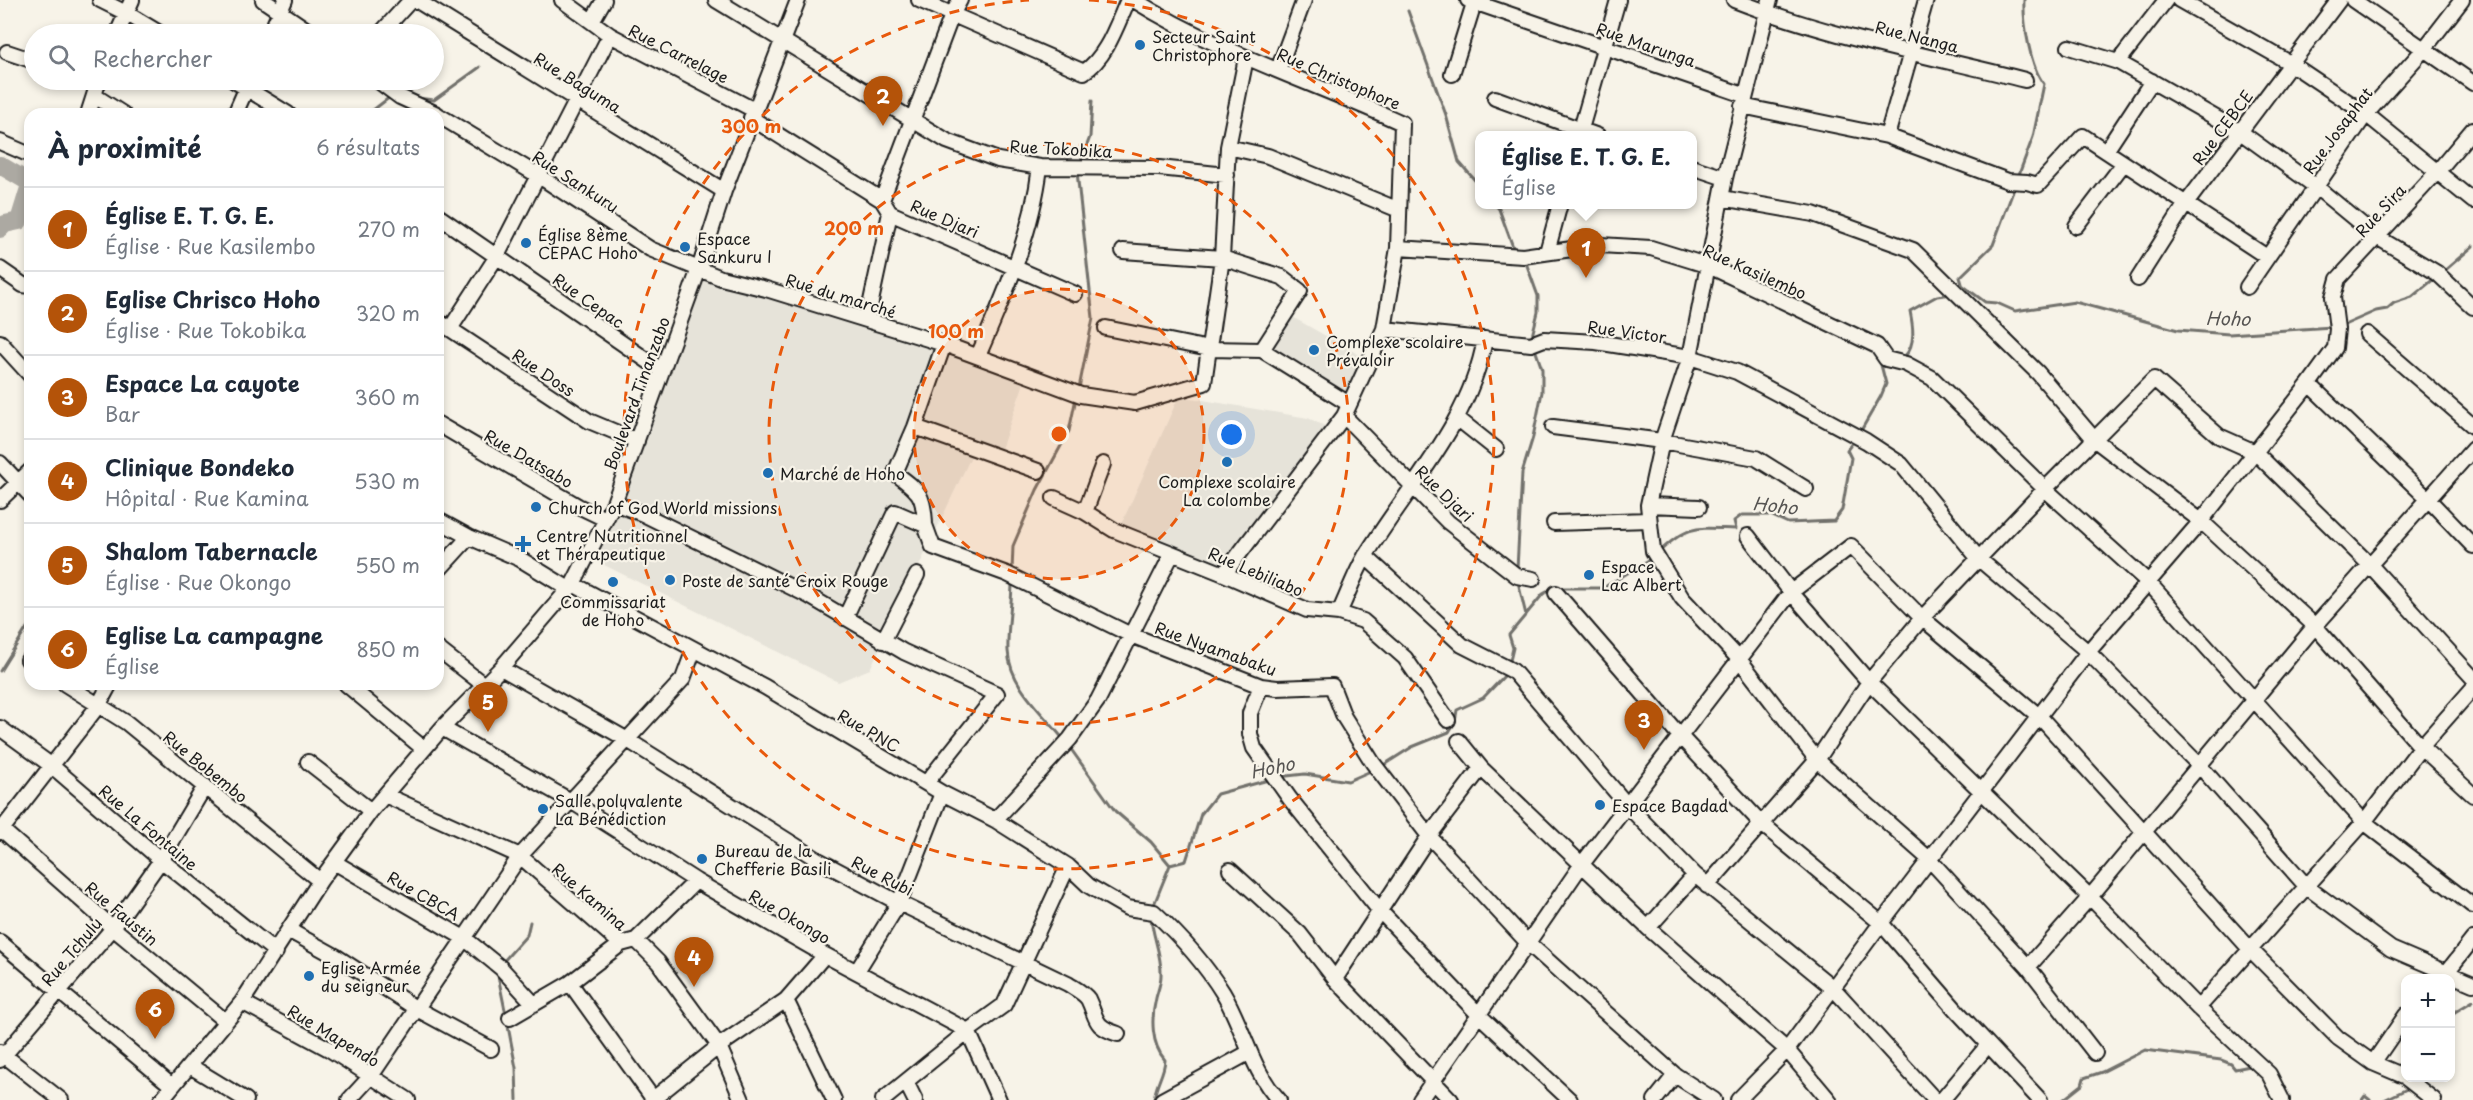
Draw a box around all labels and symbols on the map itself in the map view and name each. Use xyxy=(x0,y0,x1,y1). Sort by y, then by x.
street label: Rue Nanga xyxy=(1873,14,1961,58)
street label: Rue Marunga xyxy=(1593,16,1699,72)
street label: Rue Carrelage xyxy=(625,17,733,89)
place label: Secteur Saint Christophore xyxy=(1152,24,1256,66)
marker: Secteur Saint Christophore xyxy=(1133,38,1147,52)
street label: Rue Christophore xyxy=(1274,41,1404,115)
street label: Rue Baguma xyxy=(530,46,626,118)
pin: 2 xyxy=(864,76,902,126)
street label: Rue Josaphat xyxy=(2296,81,2378,178)
street label: Rue CEBCE xyxy=(2186,85,2258,169)
text: 300 m xyxy=(721,112,781,139)
street label: Rue Tokobika xyxy=(1009,133,1113,163)
street label: Rue Sankuru xyxy=(528,144,624,218)
street label: Rue Sira xyxy=(2349,178,2411,242)
street label: Rue Djari xyxy=(907,193,983,243)
text: 200 m xyxy=(824,214,884,241)
place label: Église 8ème CEPAC Hoho xyxy=(538,222,638,264)
place label: Espace Sankuru I xyxy=(697,226,772,268)
pin: 1 xyxy=(1566,228,1606,278)
marker: Église 8ème CEPAC Hoho xyxy=(519,236,533,250)
street label: Rue Kasilembo xyxy=(1699,237,1811,305)
marker: Espace Sankuru I xyxy=(678,240,692,254)
street label: Rue Cepac xyxy=(548,267,630,333)
street label: Rue du marché xyxy=(783,267,899,323)
water label: Hoho xyxy=(2205,304,2251,332)
street label: Boulevard Tinanzabo xyxy=(597,313,675,473)
street label: Rue Victor xyxy=(1586,314,1669,348)
text: 100 m xyxy=(928,317,984,344)
place label: Complexe scolaire Prévaloir xyxy=(1326,329,1464,371)
street label: Rue Doss xyxy=(508,342,580,402)
marker: Complexe scolaire Prévaloir xyxy=(1307,343,1321,357)
your location xyxy=(1217,420,1246,449)
street label: Rue Datsabo xyxy=(480,423,578,493)
centre of rings xyxy=(1049,424,1069,444)
marker: Complexe scolaire La colombe xyxy=(1220,455,1234,469)
street label: Rue Djari xyxy=(1411,459,1479,527)
place label: Marché de Hoho xyxy=(780,461,905,485)
marker: Marché de Hoho xyxy=(761,466,775,480)
place label: Complexe scolaire La colombe xyxy=(1158,469,1296,511)
water label: Hoho xyxy=(1751,489,1800,521)
place label: Church of God World missions xyxy=(548,495,777,519)
marker: Church of God World missions xyxy=(529,500,543,514)
place label: Centre Nutritionnel et Thérapeutique xyxy=(536,523,688,565)
marker: Centre Nutritionnel et Thérapeutique xyxy=(514,535,532,553)
street label: Rue Lebiliabo xyxy=(1205,540,1307,602)
place label: Espace Lac Albert xyxy=(1601,554,1682,596)
place label: Poste de santé Croix Rouge xyxy=(682,568,889,592)
marker: Espace Lac Albert xyxy=(1582,568,1596,582)
marker: Poste de santé Croix Rouge xyxy=(663,573,677,587)
marker: Commissariat de Hoho xyxy=(606,575,620,589)
place label: Commissariat de Hoho xyxy=(560,589,666,631)
street label: Rue Nyamabaku xyxy=(1152,615,1280,681)
pin: 5 xyxy=(468,682,508,732)
pin: 3 xyxy=(1624,700,1664,750)
street label: Rue PNC xyxy=(833,703,905,757)
street label: Rue Bobembo xyxy=(159,724,254,808)
water label: Hoho xyxy=(1247,749,1298,785)
street label: Rue La Fontaine xyxy=(94,778,204,876)
place label: Salle polyvalente La Bénédiction xyxy=(555,788,683,830)
place label: Espace Bagdad xyxy=(1612,793,1729,817)
marker: Espace Bagdad xyxy=(1593,798,1607,812)
marker: Salle polyvalente La Bénédiction xyxy=(536,802,550,816)
place label: Bureau de la Chefferie Basili xyxy=(714,838,832,880)
street label: Rue Rubi xyxy=(848,849,918,901)
marker: Bureau de la Chefferie Basili xyxy=(695,852,709,866)
street label: Rue Kamina xyxy=(547,857,633,935)
street label: Rue CBCA xyxy=(383,865,465,925)
street label: Rue Faustin xyxy=(80,875,164,951)
street label: Rue Okongo xyxy=(745,883,835,949)
street label: Rue Tchulu xyxy=(35,911,107,991)
pin: 4 xyxy=(674,938,714,987)
place label: Eglise Armée du seigneur xyxy=(321,955,421,997)
marker: Eglise Armée du seigneur xyxy=(302,969,316,983)
pin: 6 xyxy=(136,990,174,1039)
street label: Rue Mapendo xyxy=(283,998,385,1072)

